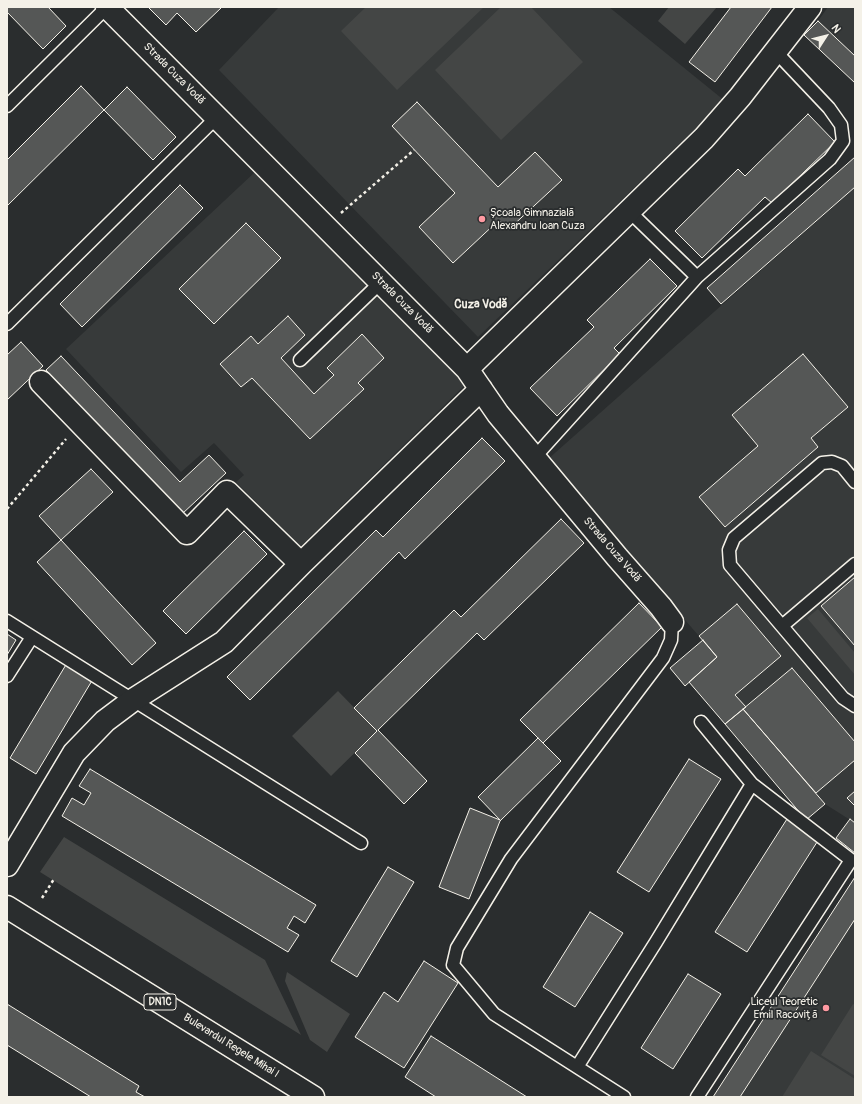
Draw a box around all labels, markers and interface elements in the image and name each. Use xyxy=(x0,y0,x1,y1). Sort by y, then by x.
north arrow xyxy=(806,16,846,56)
text: N xyxy=(829,22,844,35)
street label: Strada Cuza Vodă xyxy=(140,40,208,108)
place label: Școala Gimnazială Alexandru Ioan Cuza xyxy=(490,206,585,232)
marker: Școala Gimnazială Alexandru Ioan Cuza xyxy=(477,214,487,224)
street label: Strada Cuza Vodă xyxy=(368,269,436,337)
district label: Cuza Vodă xyxy=(454,298,508,312)
street label: Strada Cuza Vodă xyxy=(580,515,644,585)
road number: DN1C xyxy=(144,994,176,1010)
place label: Liceul Teoretic Emil Racoviță xyxy=(750,995,818,1021)
marker: Liceul Teoretic Emil Racoviță xyxy=(821,1003,831,1013)
street label: Bulevardul Regele Mihai I xyxy=(181,1011,281,1081)

